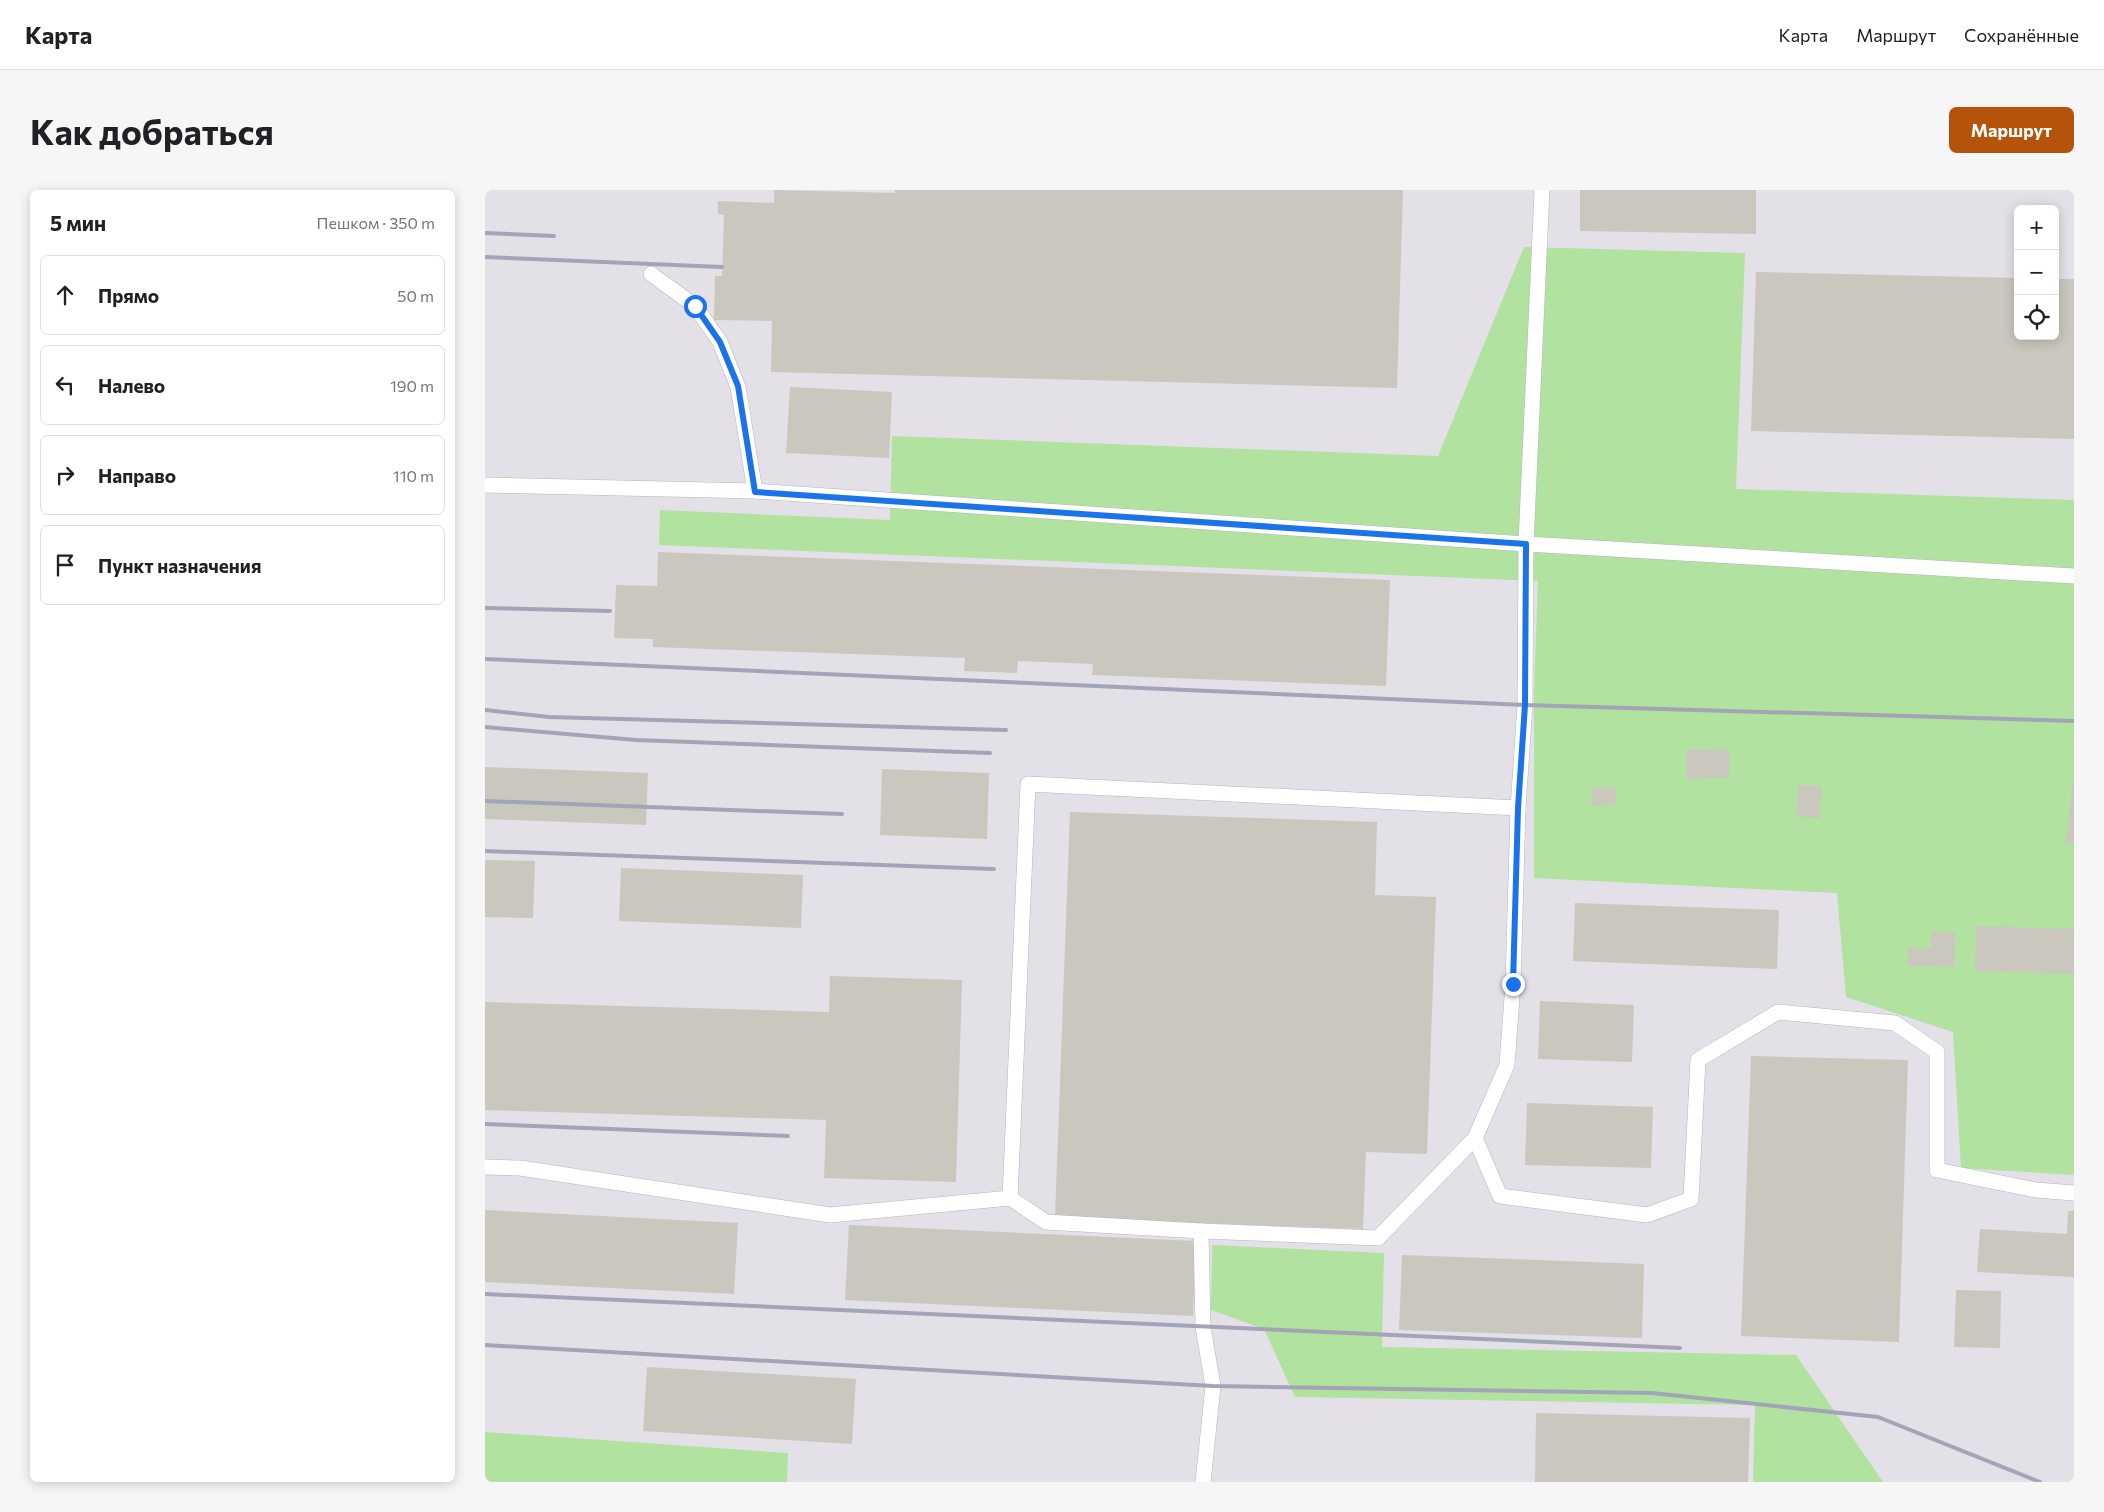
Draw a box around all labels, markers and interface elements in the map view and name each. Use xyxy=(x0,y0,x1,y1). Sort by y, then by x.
text: Карта xyxy=(25,20,92,49)
text: Карта xyxy=(1779,24,1828,46)
text: Маршрут xyxy=(1856,24,1936,46)
text: Сохранённые xyxy=(1964,24,2079,46)
button: Маршрут xyxy=(1949,107,2074,153)
text: Как добраться xyxy=(30,109,274,152)
map controls xyxy=(2014,205,2059,340)
button: + xyxy=(2014,205,2059,250)
text: 5 мин xyxy=(50,210,106,235)
text: Пешком · 350 m xyxy=(317,213,435,232)
button: − xyxy=(2014,250,2059,295)
icon: ahead xyxy=(51,281,79,309)
text: Прямо xyxy=(98,284,159,307)
text: 50 m xyxy=(397,286,434,305)
route start xyxy=(684,295,707,318)
button: locate xyxy=(2014,295,2059,340)
icon: left xyxy=(51,371,79,399)
text: Налево xyxy=(98,374,165,397)
text: 190 m xyxy=(390,376,434,395)
icon: right xyxy=(51,461,79,489)
text: Направо xyxy=(98,464,176,487)
text: 110 m xyxy=(393,466,434,485)
icon: arrive xyxy=(51,551,79,579)
text: Пункт назначения xyxy=(98,554,261,577)
route end xyxy=(1502,973,1525,996)

